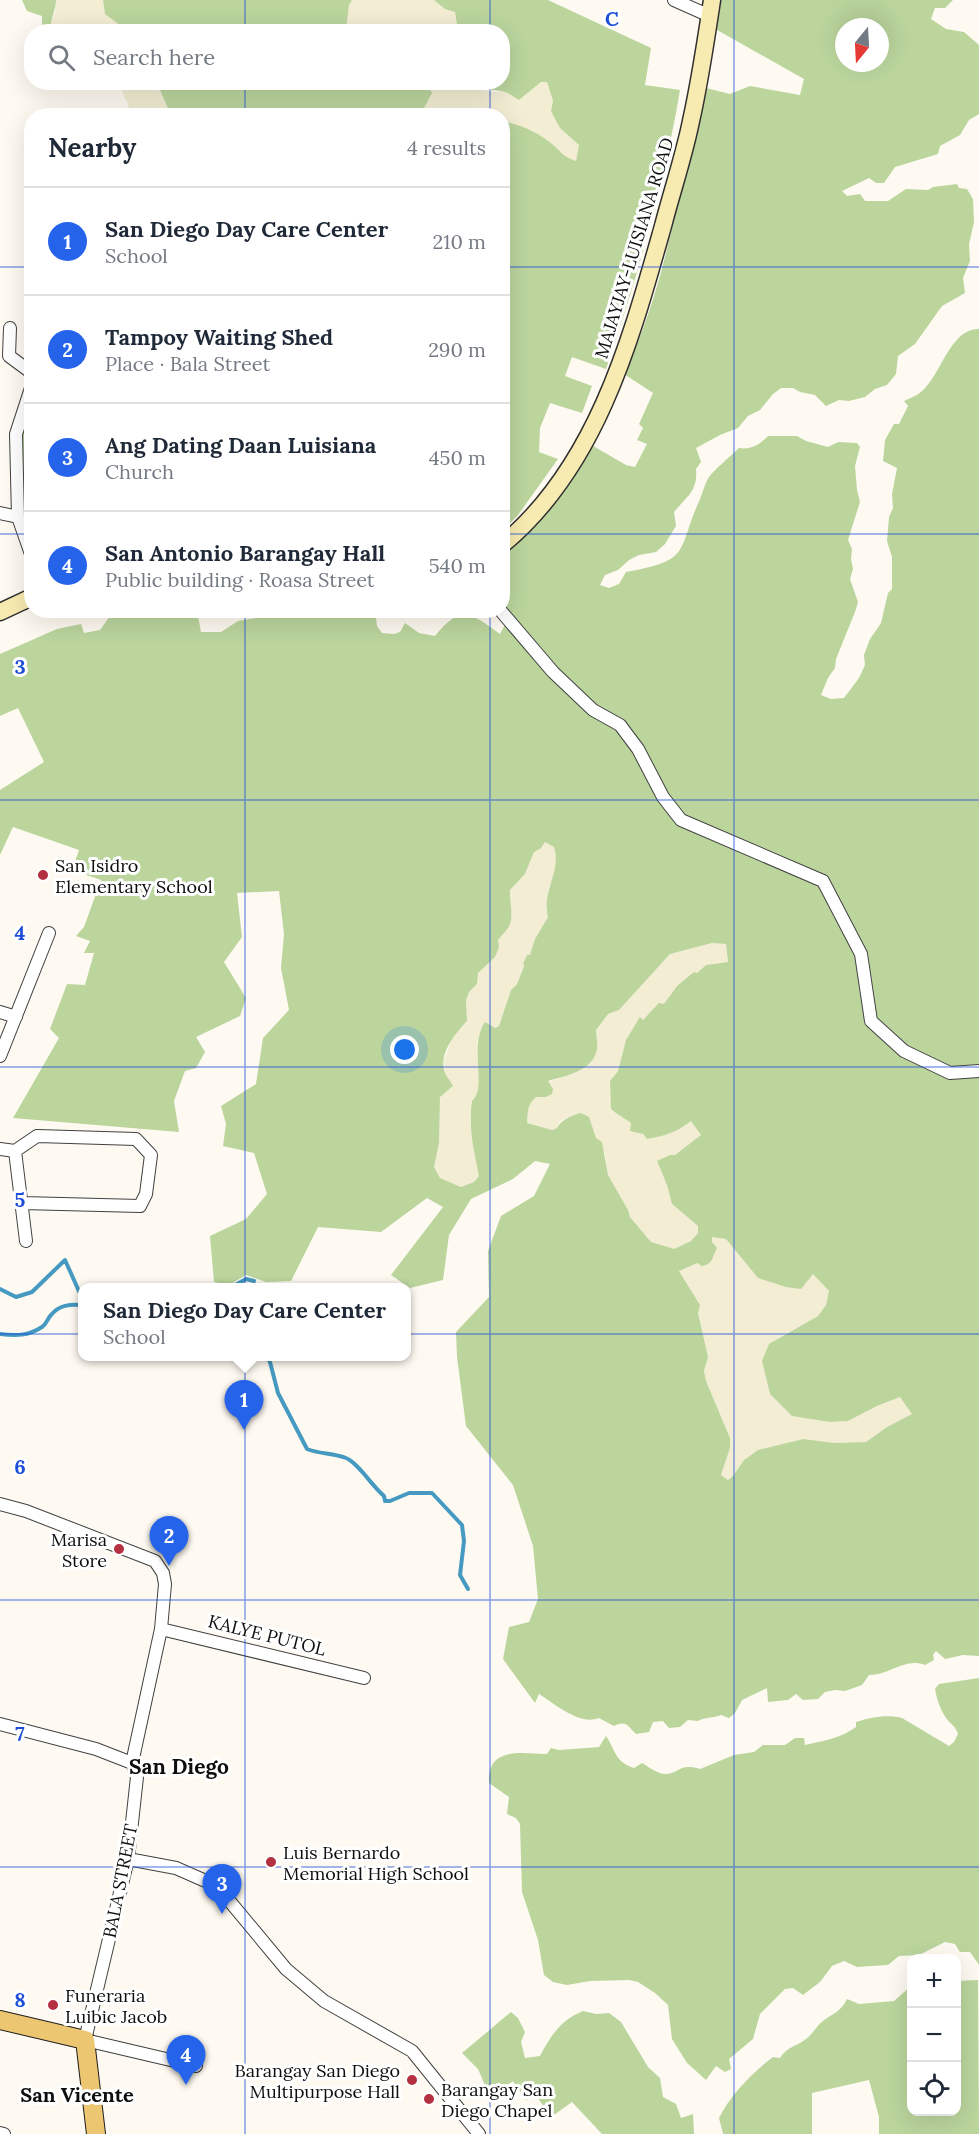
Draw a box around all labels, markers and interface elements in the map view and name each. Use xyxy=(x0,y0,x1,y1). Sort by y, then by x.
text: C xyxy=(605,6,619,31)
north arrow xyxy=(835,18,889,72)
search box xyxy=(24,24,510,90)
icon: search xyxy=(45,41,78,74)
text: Search here xyxy=(93,43,215,71)
text: Nearby xyxy=(48,131,136,164)
text: 4 results xyxy=(407,135,486,160)
street label: MAJAYJAY-LUISIANA ROAD xyxy=(589,135,679,361)
text: San Diego Day Care Center xyxy=(105,215,388,243)
text: 1 xyxy=(63,229,72,254)
text: 210 m xyxy=(432,229,486,254)
text: School xyxy=(105,243,168,268)
text: Tampoy Waiting Shed xyxy=(105,323,333,351)
text: 2 xyxy=(62,337,73,362)
text: 290 m xyxy=(428,337,486,362)
text: Place · Bala Street xyxy=(105,351,270,376)
text: Ang Dating Daan Luisiana xyxy=(105,431,376,459)
text: 3 xyxy=(62,445,73,470)
text: 450 m xyxy=(429,445,486,470)
text: Church xyxy=(105,459,174,484)
text: San Antonio Barangay Hall xyxy=(105,539,385,567)
text: 4 xyxy=(62,553,73,578)
text: 540 m xyxy=(429,553,486,578)
text: Public building · Roasa Street xyxy=(105,567,375,592)
text: 3 xyxy=(14,654,26,679)
place label: San Isidro Elementary School xyxy=(55,854,213,898)
marker: San Isidro Elementary School xyxy=(36,868,50,882)
text: 4 xyxy=(15,920,26,945)
your location xyxy=(390,1035,419,1064)
text: 5 xyxy=(15,1187,26,1212)
popup xyxy=(78,1283,411,1361)
text: San Diego Day Care Center xyxy=(103,1296,386,1324)
text: School xyxy=(103,1324,166,1349)
pin: 1 xyxy=(224,1380,264,1430)
text: 6 xyxy=(14,1454,26,1479)
pin: 2 xyxy=(150,1516,188,1566)
place label: Marisa Store xyxy=(51,1528,107,1572)
marker: Marisa Store xyxy=(112,1542,126,1556)
street label: KALYE PUTOL xyxy=(206,1609,329,1661)
text: 7 xyxy=(15,1721,25,1746)
district label: San Diego xyxy=(129,1753,229,1780)
street label: BALA STREET xyxy=(98,1822,142,1940)
place label: Luis Bernardo Memorial High School xyxy=(283,1841,469,1885)
marker: Luis Bernardo Memorial High School xyxy=(264,1855,278,1869)
pin: 3 xyxy=(202,1864,242,1914)
map controls xyxy=(907,1954,961,2116)
button: + xyxy=(907,1954,961,2008)
place label: Funeraria Luibic Jacob xyxy=(65,1984,167,2028)
text: 8 xyxy=(14,1987,26,2012)
marker: Funeraria Luibic Jacob xyxy=(46,1998,60,2012)
button: − xyxy=(907,2008,961,2062)
pin: 4 xyxy=(166,2036,206,2085)
place label: Barangay San Diego Multipurpose Hall xyxy=(235,2059,400,2103)
button: locate xyxy=(907,2062,961,2116)
marker: Barangay San Diego Multipurpose Hall xyxy=(405,2073,419,2087)
place label: Barangay San Diego Chapel xyxy=(441,2078,553,2122)
district label: San Vicente xyxy=(20,2082,134,2107)
marker: Barangay San Diego Chapel xyxy=(422,2092,436,2106)

